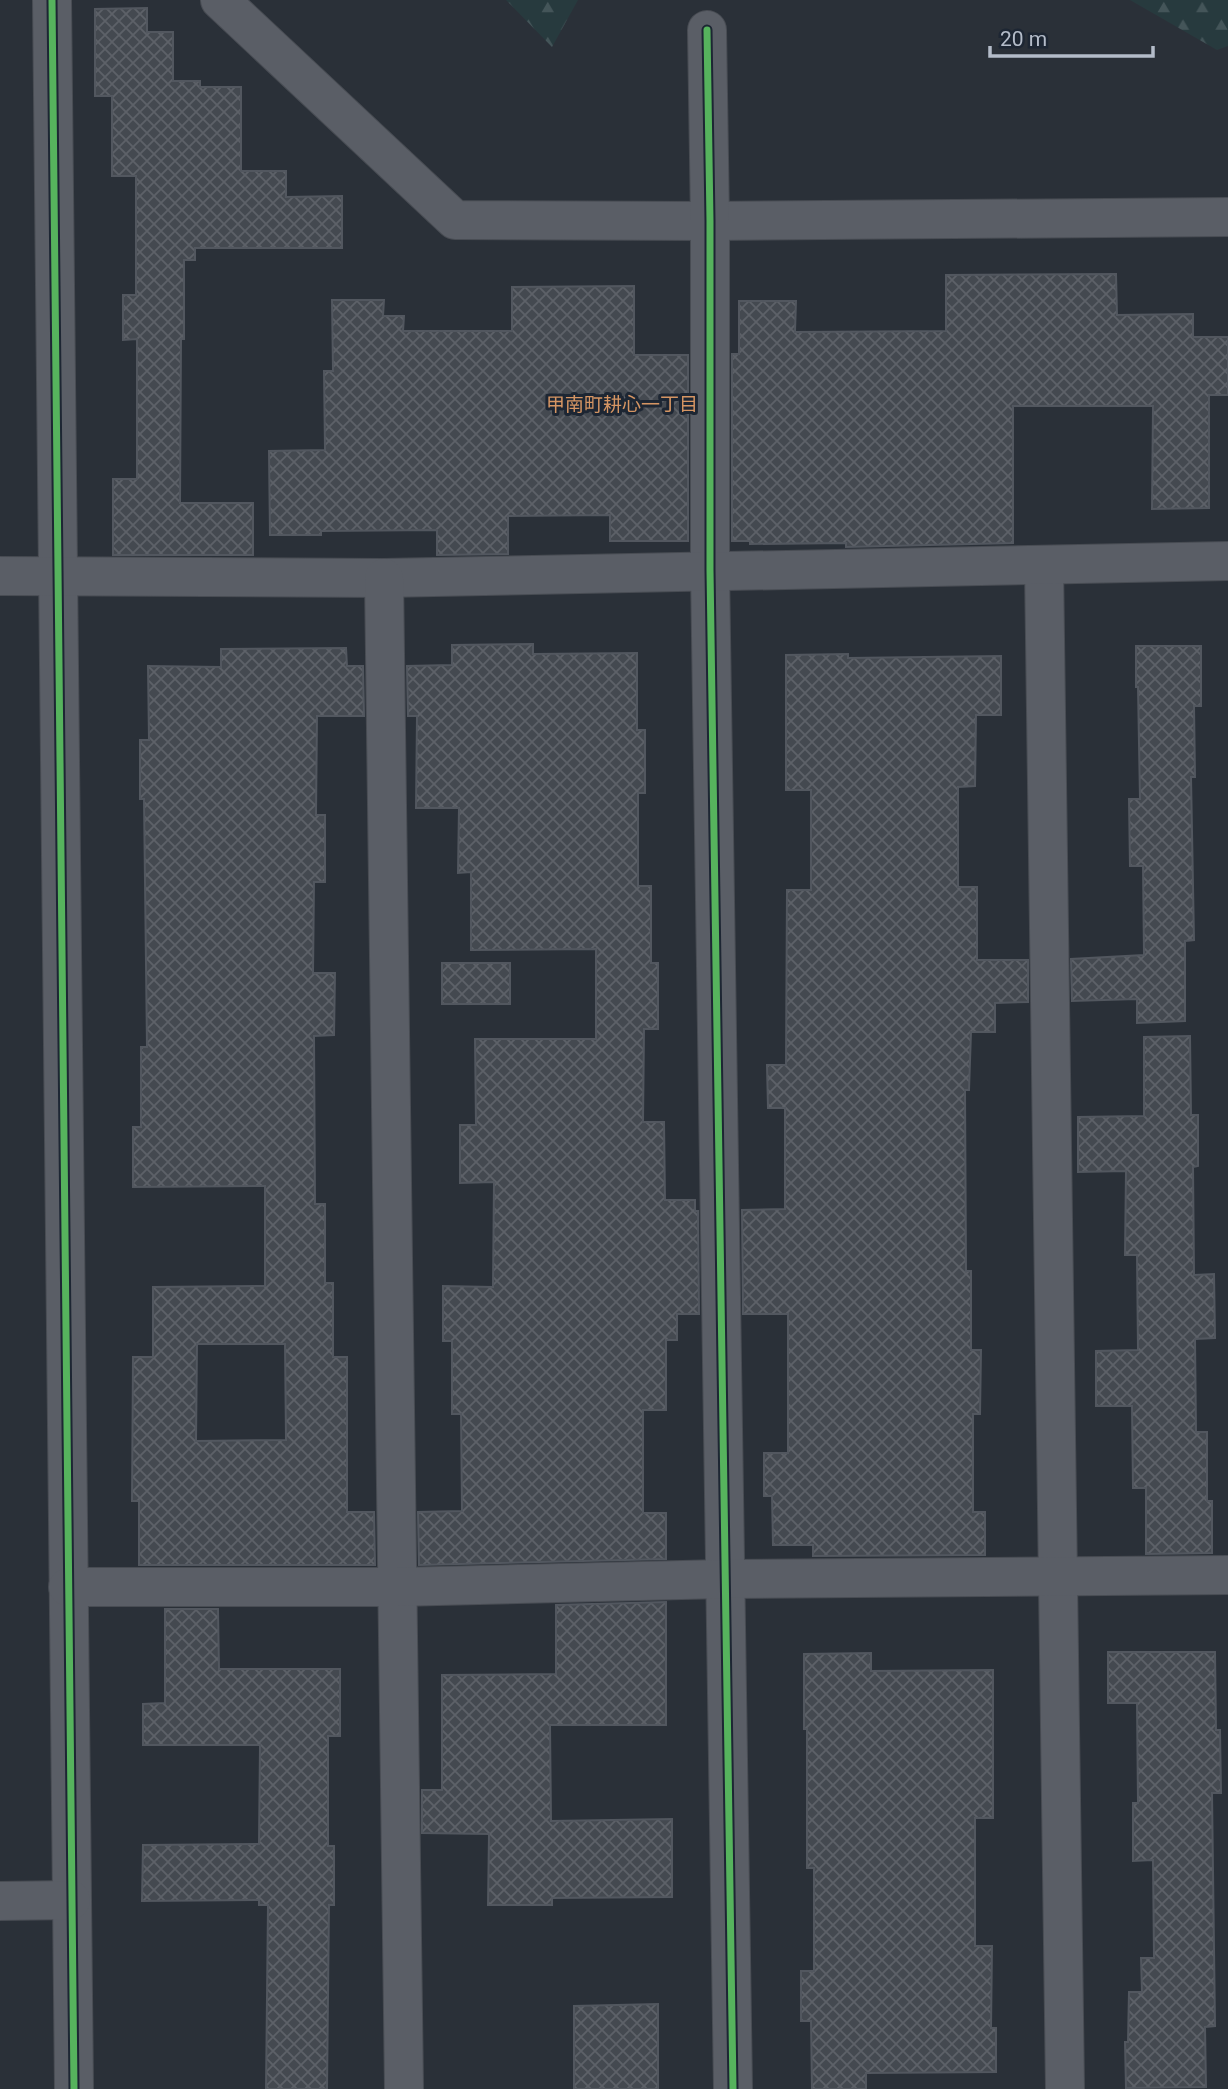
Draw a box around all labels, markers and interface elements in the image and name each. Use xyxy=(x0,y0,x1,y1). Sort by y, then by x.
scale bar xyxy=(990,14,1153,58)
text: 20 m xyxy=(1000,27,1047,51)
district label: 甲南町耕心一丁目 xyxy=(546,393,698,416)

